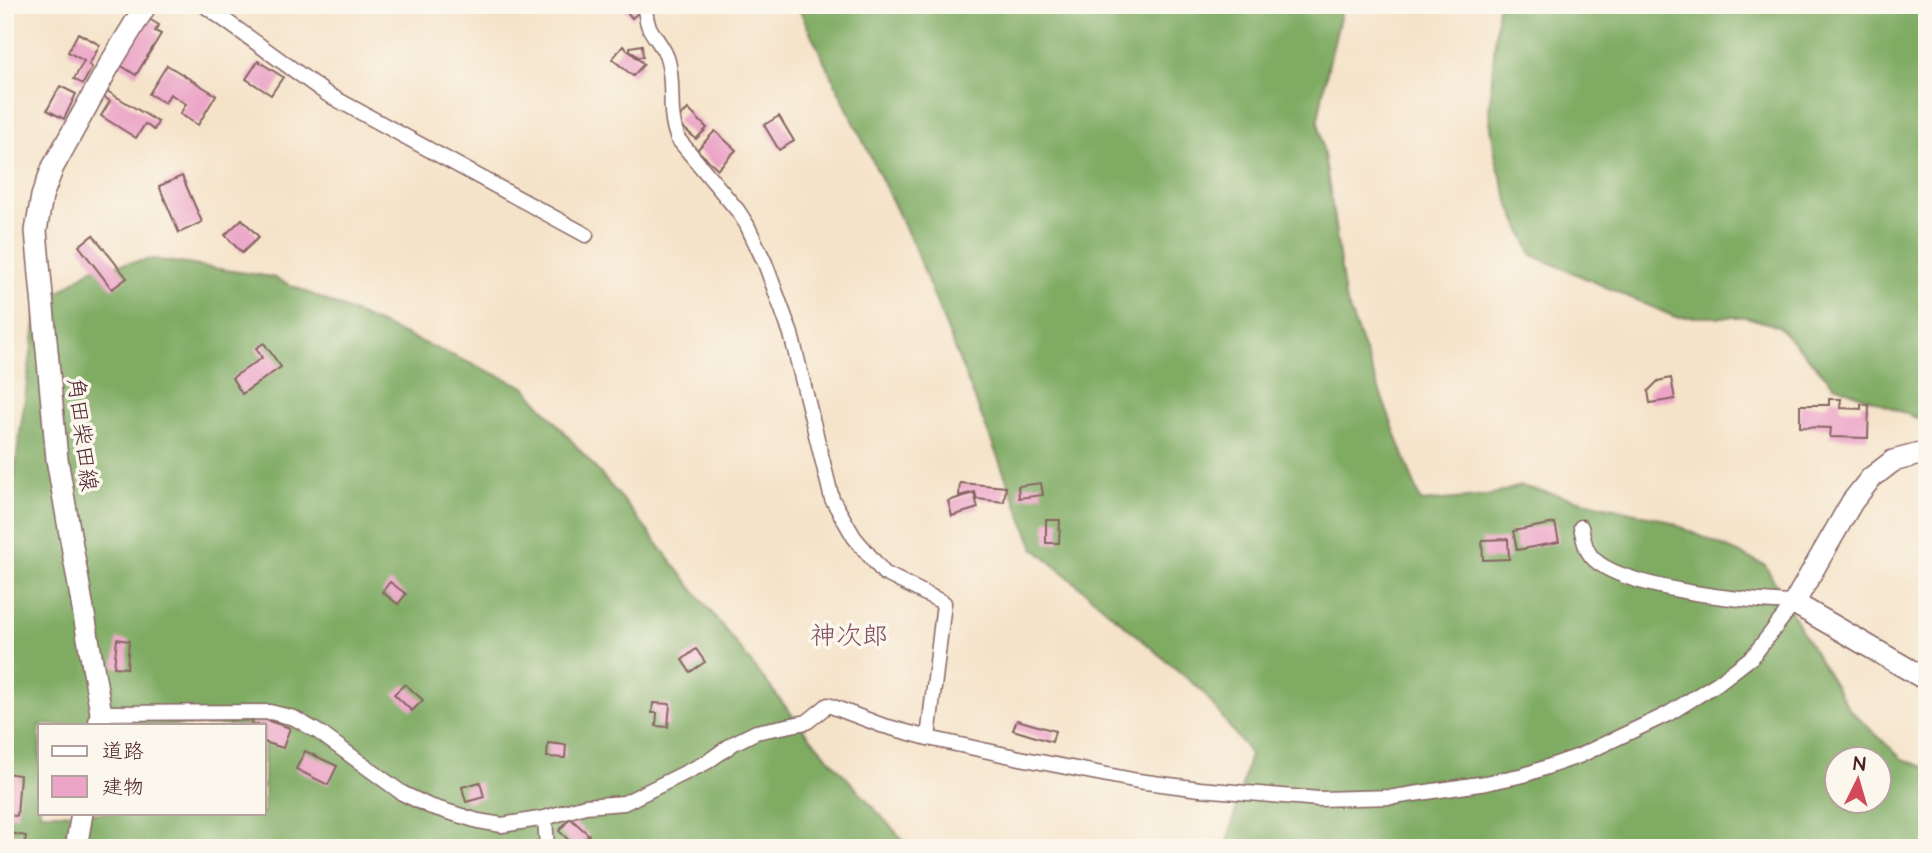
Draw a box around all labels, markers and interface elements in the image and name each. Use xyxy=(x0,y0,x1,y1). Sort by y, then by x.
street label: 角田柴田線 xyxy=(59,375,105,493)
district label: 神次郎 xyxy=(810,618,888,654)
legend xyxy=(38,724,266,814)
text: 道路 xyxy=(102,737,144,766)
north arrow xyxy=(1824,744,1894,814)
text: N xyxy=(1852,751,1867,779)
text: 建物 xyxy=(102,773,144,802)

